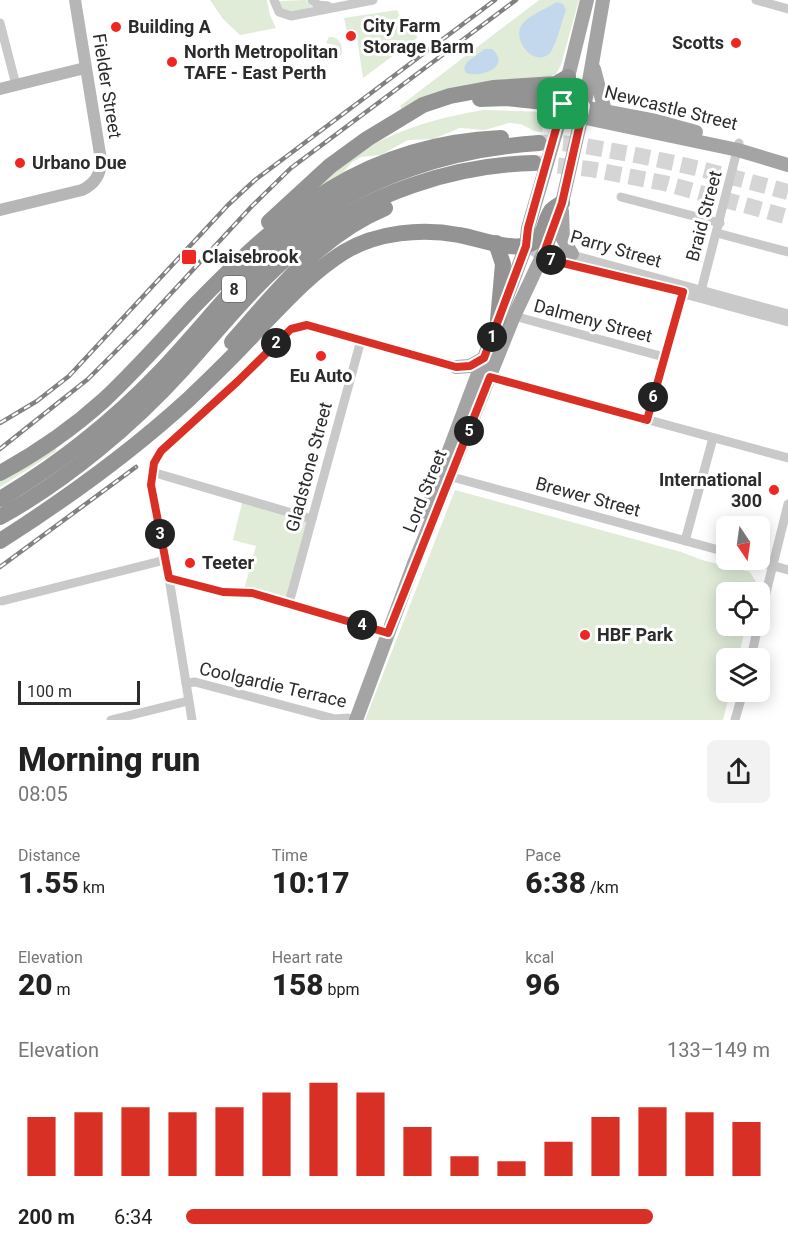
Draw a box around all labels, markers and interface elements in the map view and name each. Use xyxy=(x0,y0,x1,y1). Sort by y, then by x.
place label: City Farm Storage Barm xyxy=(363,15,474,57)
place label: Building A xyxy=(128,16,212,37)
marker: Building A xyxy=(109,20,123,34)
marker: City Farm Storage Barm xyxy=(344,29,358,43)
street label: Fielder Street xyxy=(89,32,126,140)
place label: Scotts xyxy=(672,32,724,53)
marker: Scotts xyxy=(729,36,743,50)
place label: North Metropolitan TAFE - East Perth xyxy=(184,41,338,83)
marker: North Metropolitan TAFE - East Perth xyxy=(165,55,179,69)
pin xyxy=(537,78,588,129)
street label: Newcastle Street xyxy=(603,81,740,134)
icon: arrive xyxy=(546,87,579,120)
place label: Urbano Due xyxy=(32,152,127,173)
marker: Urbano Due xyxy=(13,156,27,170)
street label: Braid Street xyxy=(681,168,726,264)
street label: Parry Street xyxy=(568,225,664,272)
pin: 7 xyxy=(536,245,566,275)
place label: Claisebrook xyxy=(202,246,299,267)
marker: Claisebrook xyxy=(180,248,198,266)
text: 7 xyxy=(546,250,556,269)
road number: 8 xyxy=(222,276,246,302)
street label: Dalmeny Street xyxy=(532,295,655,346)
pin: 1 xyxy=(477,322,507,352)
text: 1 xyxy=(487,327,497,346)
pin: 2 xyxy=(261,328,291,358)
text: 2 xyxy=(271,333,281,352)
marker: Eu Auto xyxy=(314,349,328,363)
place label: Eu Auto xyxy=(290,365,352,386)
pin: 6 xyxy=(638,382,668,412)
text: 6 xyxy=(648,387,658,406)
street label: Gladstone Street xyxy=(281,400,336,534)
pin: 5 xyxy=(454,416,484,446)
text: 5 xyxy=(464,421,474,440)
street label: Lord Street xyxy=(398,446,451,536)
place label: International 300 xyxy=(659,469,762,511)
street label: Brewer Street xyxy=(533,472,643,521)
marker: International 300 xyxy=(767,483,781,497)
north arrow xyxy=(716,516,770,570)
map controls xyxy=(716,516,770,702)
pin: 3 xyxy=(145,519,175,549)
text: 3 xyxy=(155,524,165,543)
place label: Teeter xyxy=(202,552,255,573)
marker: Teeter xyxy=(183,556,197,570)
button: locate xyxy=(716,582,770,636)
pin: 4 xyxy=(347,610,377,640)
text: 4 xyxy=(357,615,367,634)
place label: HBF Park xyxy=(597,624,673,645)
marker: HBF Park xyxy=(578,628,592,642)
button: layers xyxy=(716,648,770,702)
street label: Coolgardie Terrace xyxy=(197,657,349,712)
scale bar xyxy=(18,678,140,706)
text: 100 m xyxy=(27,682,72,701)
text: Morning run xyxy=(18,740,200,779)
button: share xyxy=(707,740,770,803)
text: 08:05 xyxy=(18,782,68,806)
text: Distance xyxy=(18,846,80,865)
text: Time xyxy=(272,846,308,865)
text: Pace xyxy=(525,846,561,865)
text: 1.55 xyxy=(18,865,79,900)
text: 10:17 xyxy=(272,865,350,900)
text: 6:38 xyxy=(525,865,586,900)
text: km xyxy=(79,878,105,897)
text: /km xyxy=(586,878,619,897)
text: Elevation xyxy=(18,948,83,967)
text: Heart rate xyxy=(272,948,343,967)
text: kcal xyxy=(525,948,554,967)
text: 20 xyxy=(18,967,53,1002)
text: 158 xyxy=(272,967,324,1002)
text: 96 xyxy=(525,967,560,1002)
text: m xyxy=(53,980,71,999)
text: bpm xyxy=(324,980,360,999)
text: Elevation xyxy=(18,1038,99,1062)
text: 133–149 m xyxy=(667,1038,770,1062)
text: 200 m xyxy=(18,1205,75,1229)
text: 6:34 xyxy=(114,1205,153,1229)

